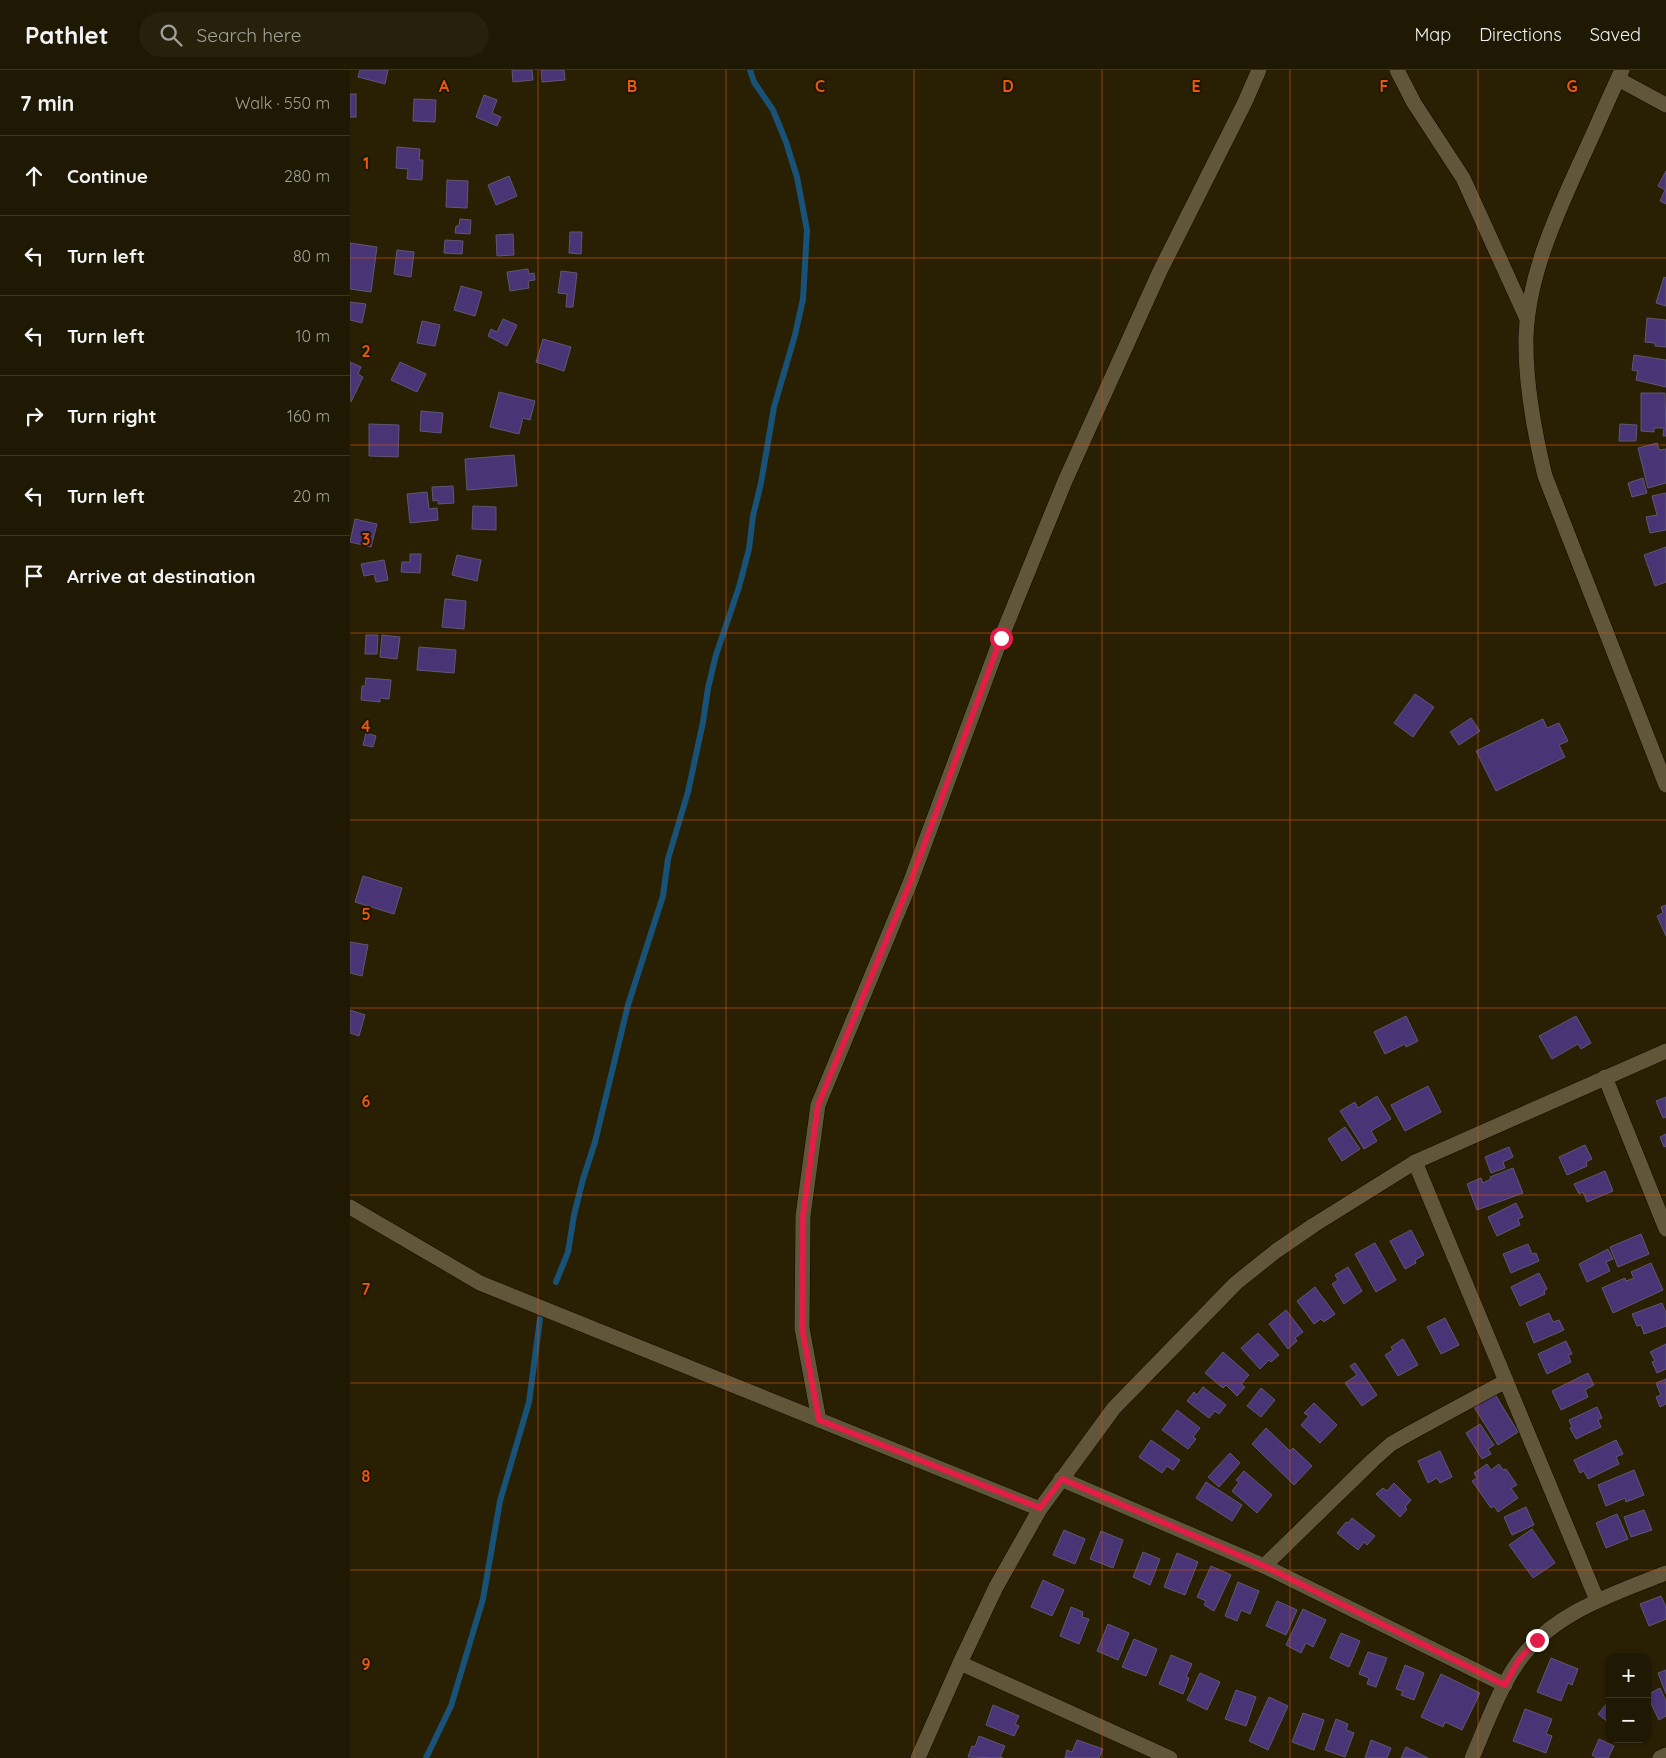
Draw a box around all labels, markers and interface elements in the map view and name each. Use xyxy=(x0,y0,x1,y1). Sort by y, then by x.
search box xyxy=(139,12,489,57)
text: Pathlet xyxy=(25,20,109,50)
icon: search xyxy=(157,21,185,49)
text: Search here xyxy=(197,23,301,47)
text: Map xyxy=(1414,23,1451,46)
text: Directions xyxy=(1479,23,1562,46)
text: Saved xyxy=(1590,23,1641,46)
text: A xyxy=(439,76,450,96)
text: B xyxy=(627,76,637,96)
text: C xyxy=(815,76,825,96)
text: D xyxy=(1002,76,1014,96)
text: E xyxy=(1191,76,1201,96)
text: F xyxy=(1380,76,1389,96)
text: G xyxy=(1566,76,1578,96)
text: 7 min xyxy=(20,90,74,116)
text: Walk · 550 m xyxy=(235,93,330,113)
text: 1 xyxy=(363,153,369,173)
icon: ahead xyxy=(20,162,48,190)
text: Continue xyxy=(67,164,148,188)
text: 280 m xyxy=(284,166,330,186)
icon: left xyxy=(20,242,48,270)
text: Turn left xyxy=(67,244,145,268)
text: 80 m xyxy=(293,246,330,266)
icon: left xyxy=(20,322,48,350)
text: Turn left xyxy=(67,324,145,348)
text: 10 m xyxy=(296,326,330,346)
text: 2 xyxy=(361,341,371,361)
icon: right xyxy=(20,402,48,430)
text: Turn right xyxy=(67,404,156,428)
text: 160 m xyxy=(287,406,330,426)
icon: left xyxy=(20,482,48,510)
text: Turn left xyxy=(67,484,145,508)
text: 20 m xyxy=(293,486,330,506)
text: 3 xyxy=(362,529,370,549)
icon: arrive xyxy=(20,562,48,590)
text: Arrive at destination xyxy=(67,564,256,588)
route start xyxy=(990,627,1013,650)
text: 4 xyxy=(361,716,371,736)
text: 5 xyxy=(361,904,371,924)
text: 6 xyxy=(362,1091,371,1111)
text: 7 xyxy=(362,1279,371,1299)
text: 8 xyxy=(362,1466,371,1486)
route end xyxy=(1526,1629,1549,1652)
map controls xyxy=(1606,1653,1651,1743)
button: + xyxy=(1606,1653,1651,1698)
text: 9 xyxy=(361,1654,371,1674)
button: − xyxy=(1606,1698,1651,1743)

